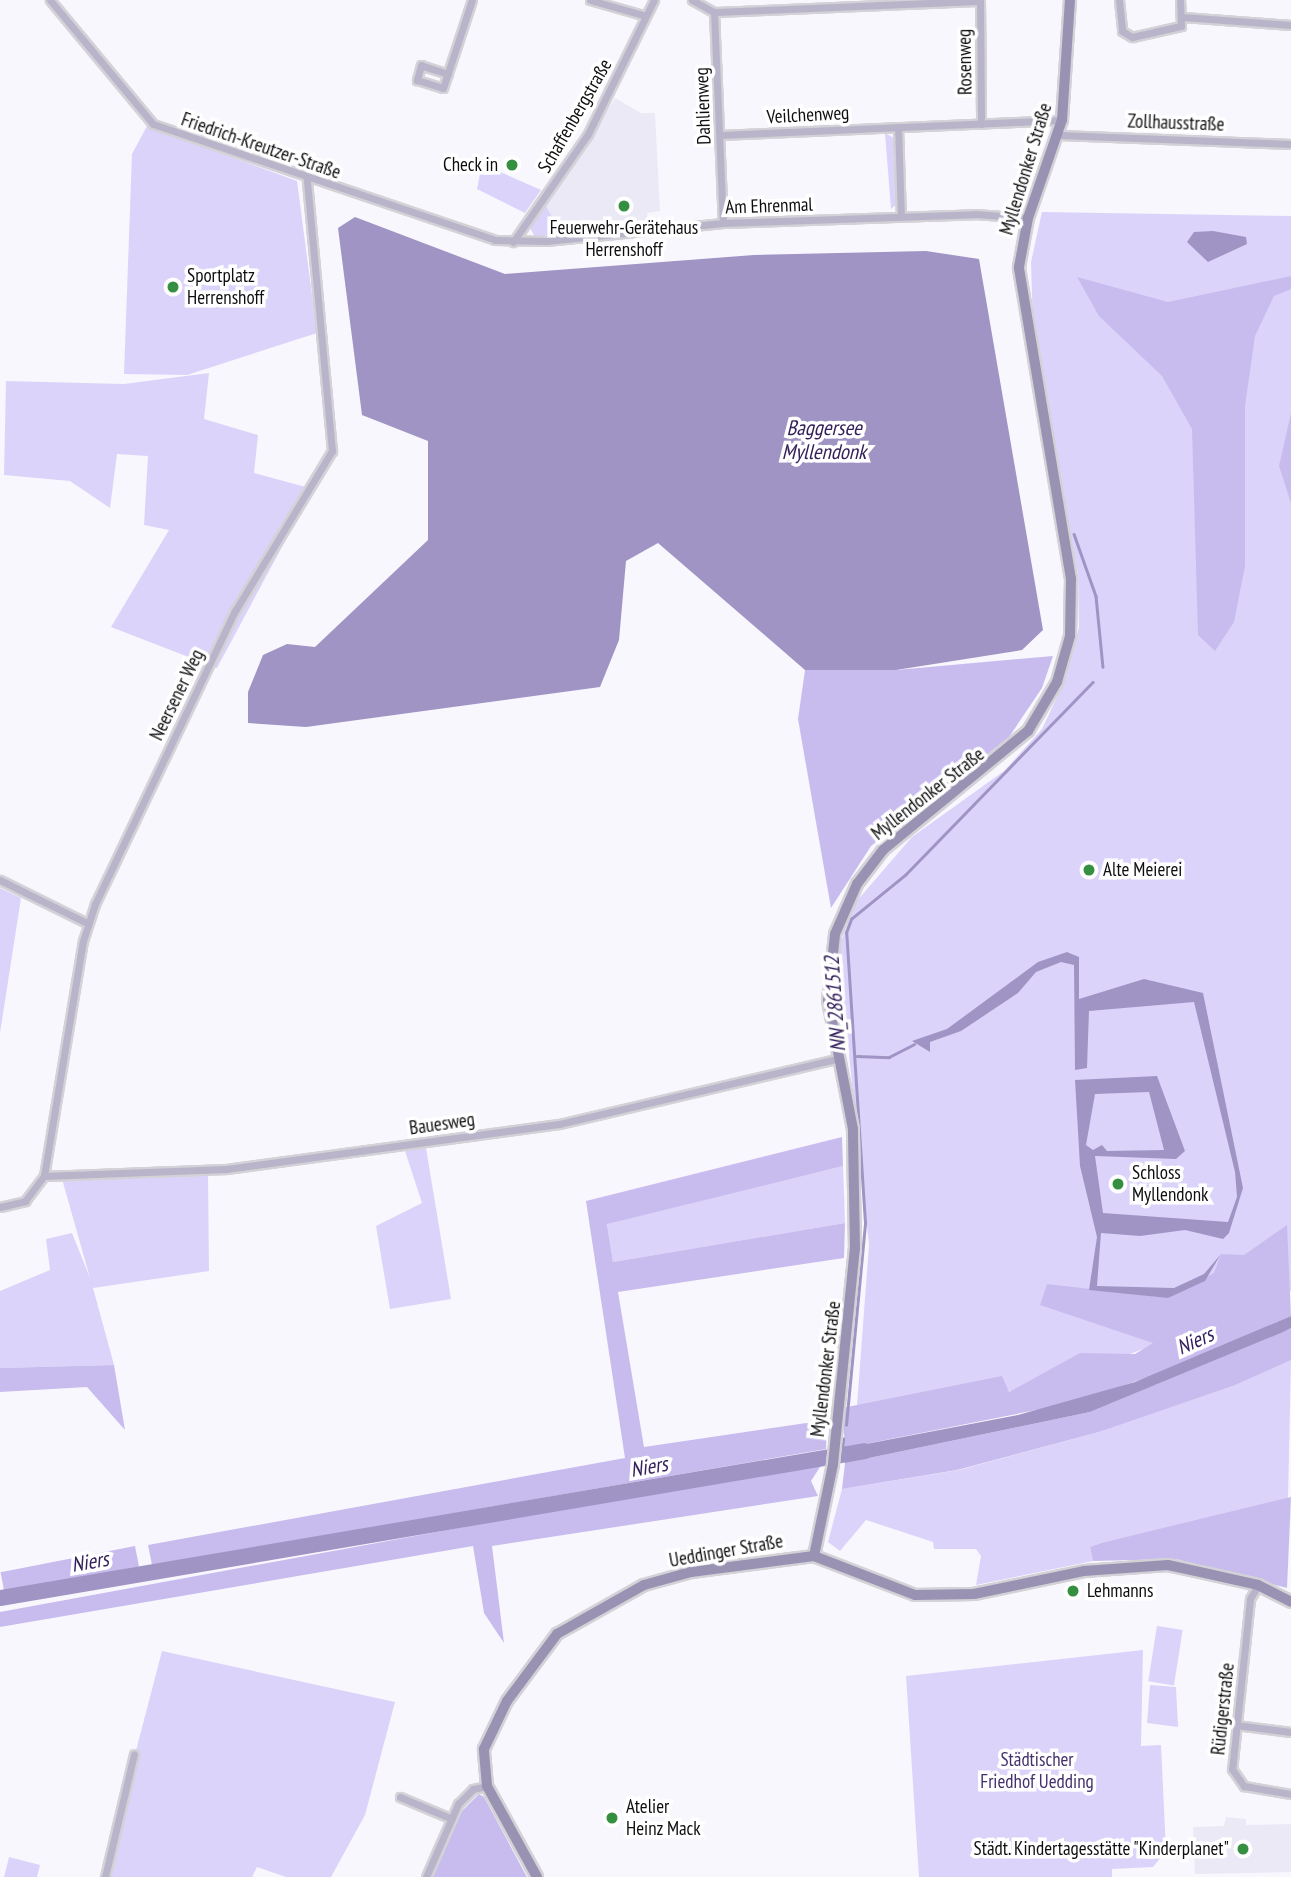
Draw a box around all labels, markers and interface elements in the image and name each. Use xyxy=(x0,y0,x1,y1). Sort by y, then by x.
street label: Rosenweg xyxy=(953,29,977,95)
street label: Schaffenbergstraße xyxy=(533,55,617,177)
street label: Dahlienweg xyxy=(690,67,716,145)
street label: Myllendonker Straße xyxy=(995,100,1057,238)
street label: Veilchenweg xyxy=(766,101,850,129)
street label: Friedrich-Kreutzer-Straße xyxy=(178,108,344,184)
street label: Zollhausstraße xyxy=(1127,110,1225,136)
place label: Check in xyxy=(443,154,498,176)
marker: Check in xyxy=(504,157,520,173)
street label: Am Ehrenmal xyxy=(725,193,813,219)
marker: Feuerwehr-Gerätehaus Herrenshoff xyxy=(616,198,632,214)
place label: Feuerwehr-Gerätehaus Herrenshoff xyxy=(550,217,698,261)
place label: Sportplatz Herrenshoff xyxy=(187,265,264,309)
marker: Sportplatz Herrenshoff xyxy=(165,279,181,295)
water label: Baggersee Myllendonk xyxy=(782,415,866,465)
street label: Neersener Weg xyxy=(145,646,209,744)
street label: Myllendonker Straße xyxy=(867,743,989,845)
place label: Alte Meierei xyxy=(1103,859,1182,881)
marker: Alte Meierei xyxy=(1081,862,1097,878)
water label: NN_2861512 xyxy=(819,955,851,1053)
street label: Bauesweg xyxy=(408,1108,476,1140)
place label: Schloss Myllendonk xyxy=(1132,1162,1208,1206)
marker: Schloss Myllendonk xyxy=(1110,1176,1126,1192)
street label: Myllendonker Straße xyxy=(806,1300,846,1438)
water label: Niers xyxy=(1173,1322,1217,1360)
water label: Niers xyxy=(628,1451,670,1483)
street label: Ueddinger Straße xyxy=(667,1530,785,1572)
water label: Niers xyxy=(69,1546,111,1578)
place label: Lehmanns xyxy=(1087,1580,1153,1602)
marker: Lehmanns xyxy=(1065,1583,1081,1599)
street label: Rüdigerstraße xyxy=(1207,1662,1239,1756)
park label: Städtischer Friedhof Uedding xyxy=(980,1749,1094,1793)
place label: Atelier Heinz Mack xyxy=(626,1796,701,1840)
marker: Atelier Heinz Mack xyxy=(604,1810,620,1826)
place label: Städt. Kindertagesstätte "Kinderplanet" xyxy=(971,1838,1229,1860)
marker: Städt. Kindertagesstätte "Kinderplanet" xyxy=(1235,1841,1251,1857)

